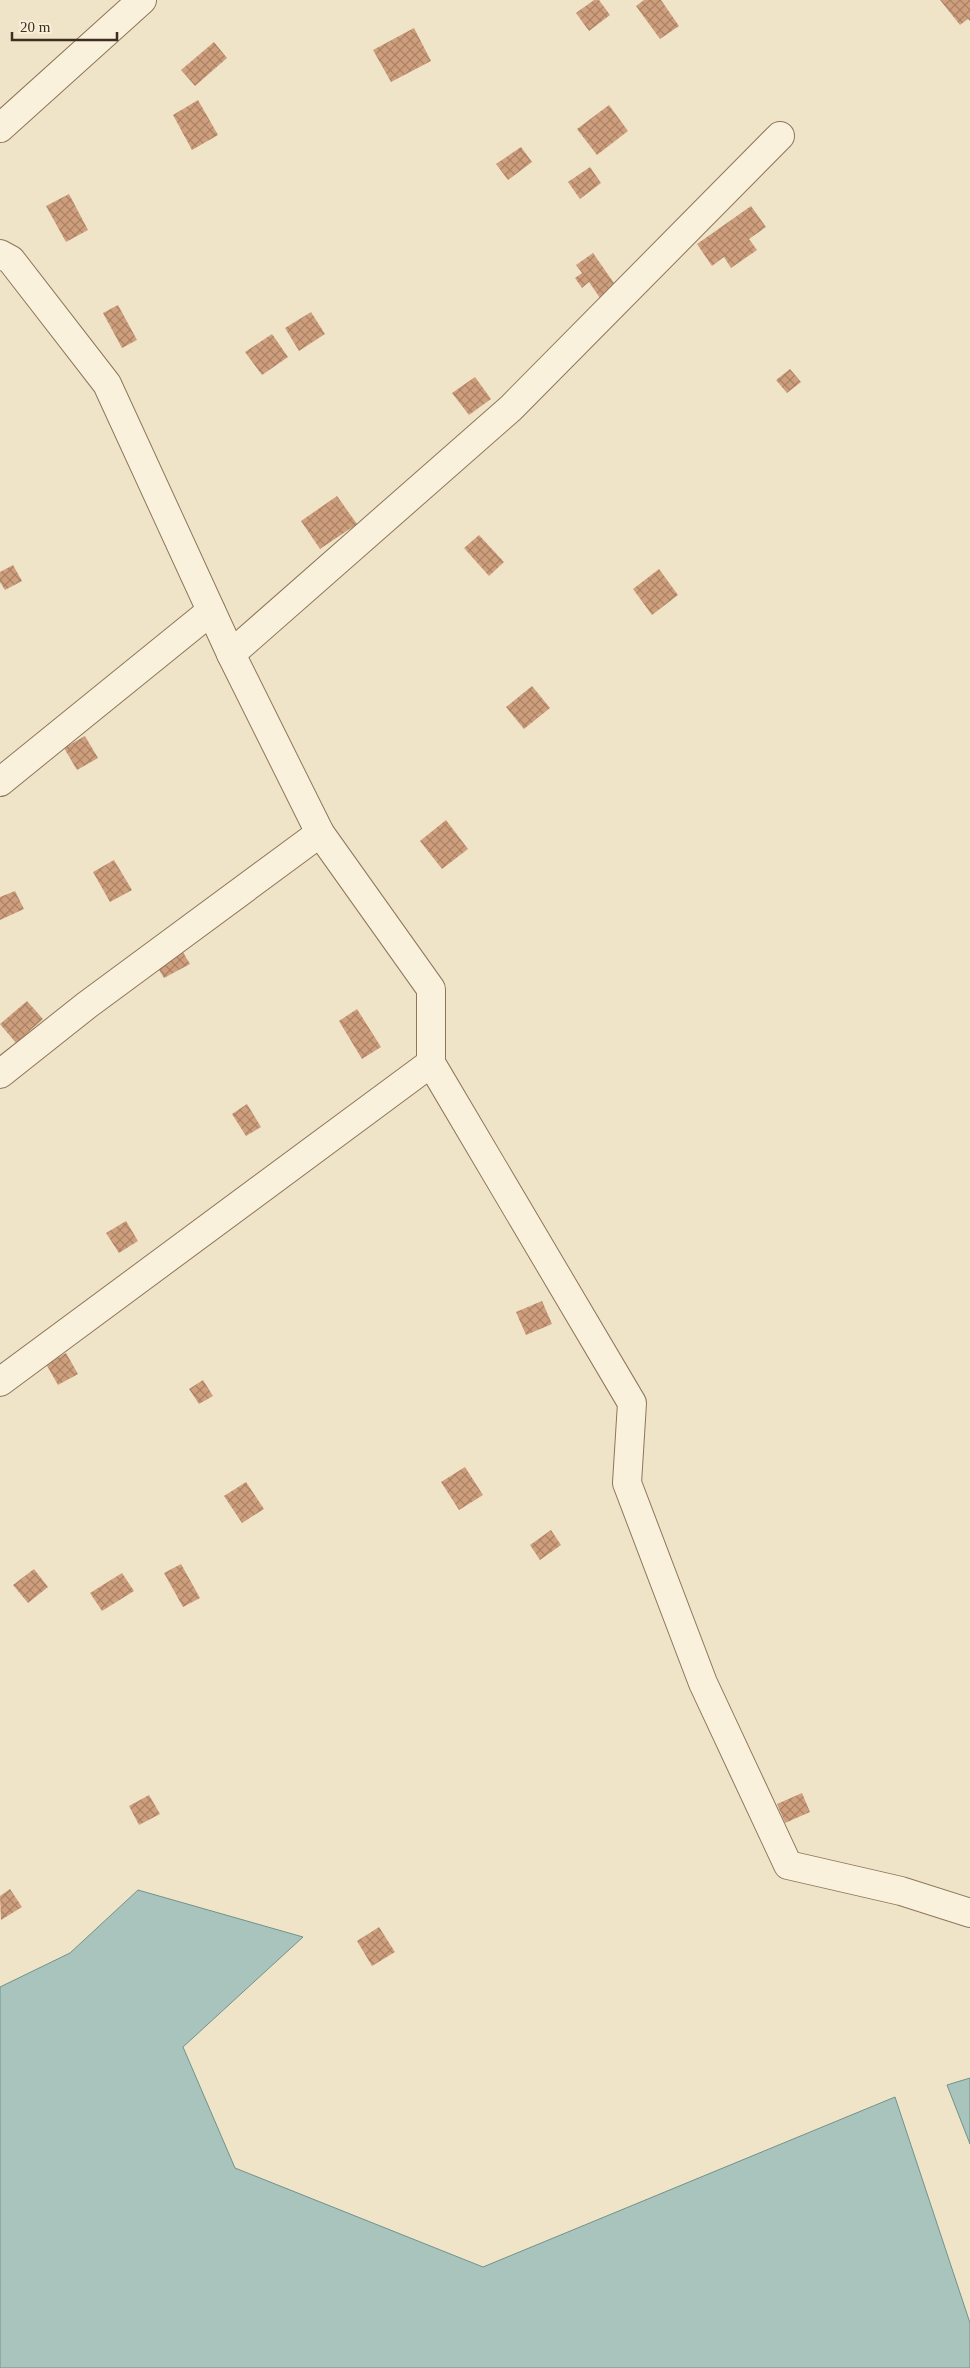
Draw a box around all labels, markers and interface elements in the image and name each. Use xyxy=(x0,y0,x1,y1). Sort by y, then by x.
scale bar xyxy=(12,10,118,42)
text: 20 m xyxy=(20,19,51,35)

